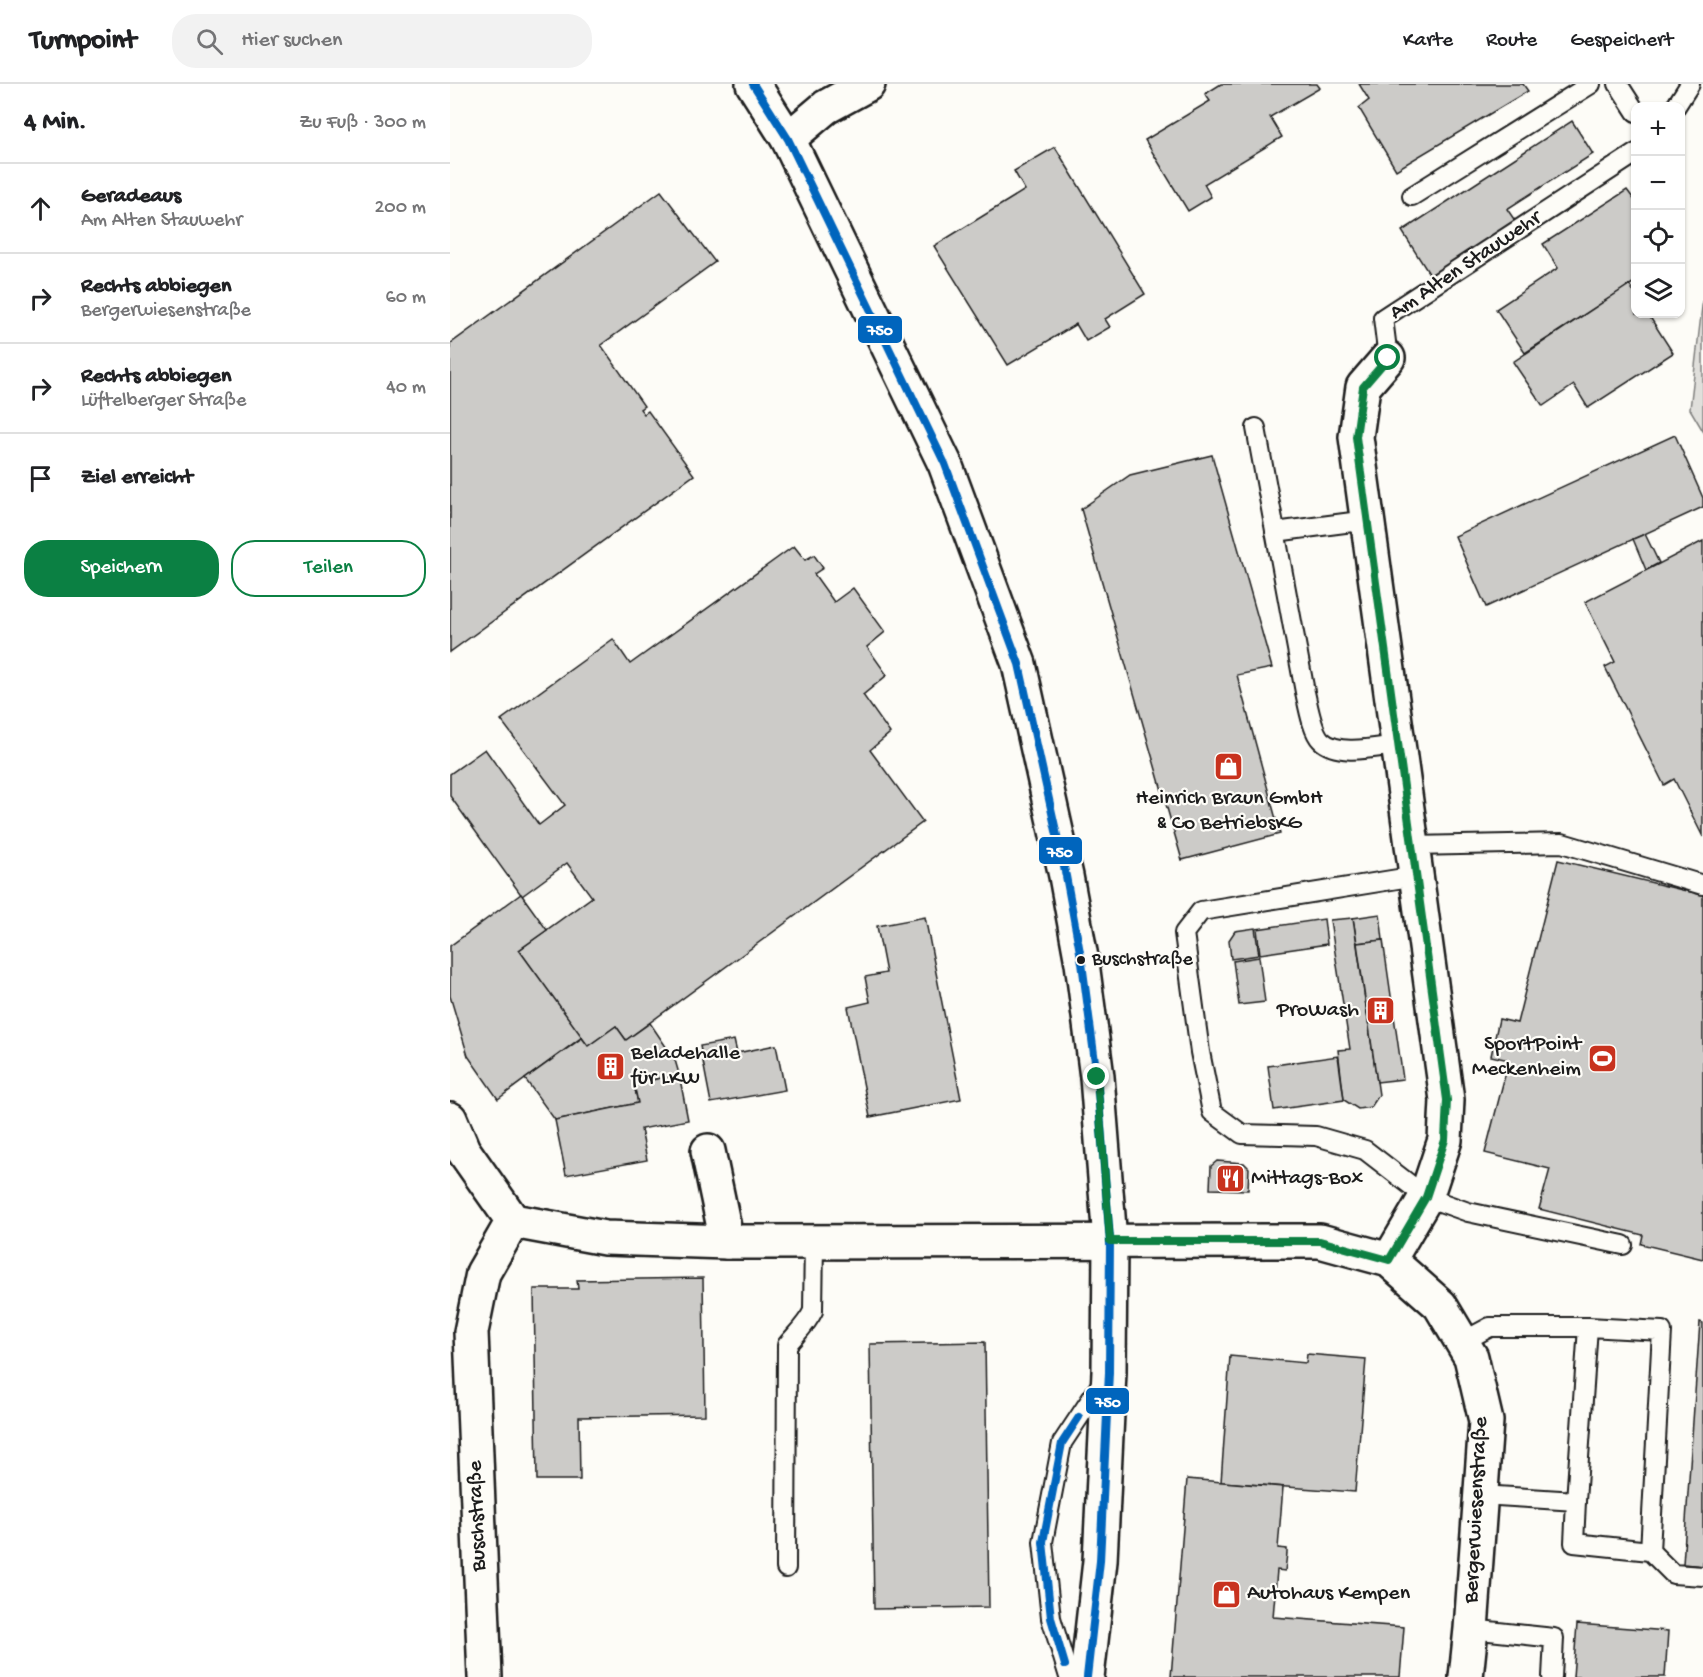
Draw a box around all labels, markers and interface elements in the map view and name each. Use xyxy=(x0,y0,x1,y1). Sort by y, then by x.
search box xyxy=(172,14,592,68)
text: Turnpoint xyxy=(30,25,136,58)
icon: search xyxy=(193,25,226,58)
text: Hier suchen xyxy=(241,28,342,54)
text: Karte xyxy=(1403,29,1453,54)
text: Route xyxy=(1486,29,1537,54)
text: Gespeichert xyxy=(1570,29,1673,54)
map controls xyxy=(1631,102,1685,318)
button: + xyxy=(1631,102,1685,156)
text: 4 Min. xyxy=(24,108,87,139)
text: Zu Fuß · 300 m xyxy=(299,112,426,135)
button: − xyxy=(1631,156,1685,210)
text: Geradeaus xyxy=(81,184,181,210)
icon: ahead xyxy=(24,192,57,225)
text: 200 m xyxy=(375,197,426,220)
street label: Am Alten Stauwehr xyxy=(1385,204,1549,326)
text: Am Alten Stauwehr xyxy=(81,210,242,233)
button: locate xyxy=(1631,210,1685,264)
button: layers xyxy=(1631,264,1685,318)
text: Rechts abbiegen xyxy=(81,274,231,300)
icon: right xyxy=(24,282,57,315)
text: 60 m xyxy=(386,287,426,310)
text: Bergerwiesenstraße xyxy=(81,300,251,323)
line badge: 750 xyxy=(857,315,903,344)
text: 750 xyxy=(866,323,893,342)
route start xyxy=(1374,344,1400,370)
text: Rechts abbiegen xyxy=(81,364,231,390)
icon: right xyxy=(24,372,57,405)
text: 40 m xyxy=(386,377,426,400)
text: Lüftelberger Straße xyxy=(81,390,246,413)
icon: arrive xyxy=(24,462,57,495)
text: Ziel erreicht xyxy=(81,465,193,491)
button: Speichern xyxy=(24,540,219,597)
button: Teilen xyxy=(231,540,426,597)
shop icon: Heinrich Braun GmbH & Co BetriebsKG xyxy=(1213,751,1245,783)
place label: Heinrich Braun GmbH & Co BetriebsKG xyxy=(1135,786,1323,837)
line badge: 750 xyxy=(1038,836,1083,865)
text: 750 xyxy=(1046,845,1073,864)
place label: Buschstraße xyxy=(1091,949,1193,972)
marker: Buschstraße xyxy=(1075,954,1087,966)
building icon: ProWash xyxy=(1364,995,1396,1027)
place label: ProWash xyxy=(1276,998,1359,1024)
place label: SportPoint Meckenheim xyxy=(1472,1032,1583,1083)
place label: Beladehalle für LKW xyxy=(630,1041,741,1092)
sports icon: SportPoint Meckenheim xyxy=(1586,1042,1618,1074)
building icon: Beladehalle für LKW xyxy=(594,1051,626,1083)
route end xyxy=(1083,1063,1109,1089)
restaurant icon: Mittags-Box xyxy=(1214,1163,1246,1195)
place label: Mittags-Box xyxy=(1251,1166,1363,1192)
line badge: 750 xyxy=(1085,1387,1130,1415)
text: 750 xyxy=(1094,1395,1121,1414)
street label: Bergerwiesenstraße xyxy=(1459,1415,1495,1605)
street label: Buschstraße xyxy=(463,1460,493,1573)
shop icon: Autohaus Kempen xyxy=(1210,1578,1242,1610)
place label: Autohaus Kempen xyxy=(1247,1581,1411,1607)

